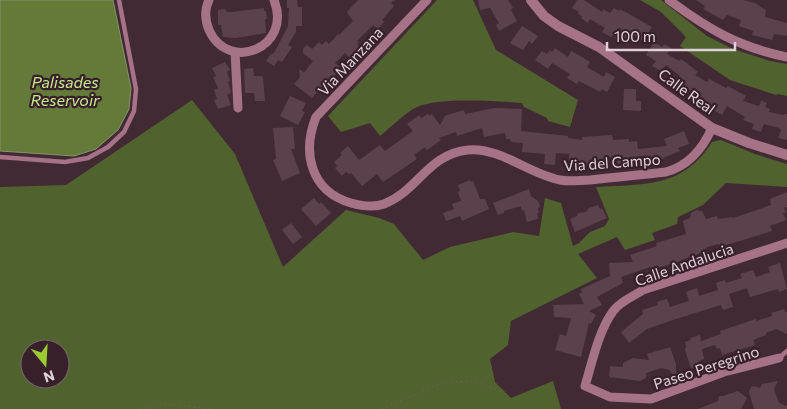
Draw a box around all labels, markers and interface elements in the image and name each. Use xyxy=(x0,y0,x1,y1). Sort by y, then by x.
scale bar xyxy=(607,20,734,52)
street label: Via Manzana xyxy=(314,23,386,99)
text: 100 m xyxy=(614,27,656,45)
street label: Calle Real xyxy=(655,64,719,118)
water label: Palisades Reservoir xyxy=(31,72,100,109)
street label: Via del Campo xyxy=(563,150,661,174)
street label: Calle Andalucia xyxy=(632,239,736,289)
north arrow xyxy=(20,339,70,389)
street label: Paseo Peregrino xyxy=(651,341,761,393)
text: N xyxy=(42,367,57,387)

